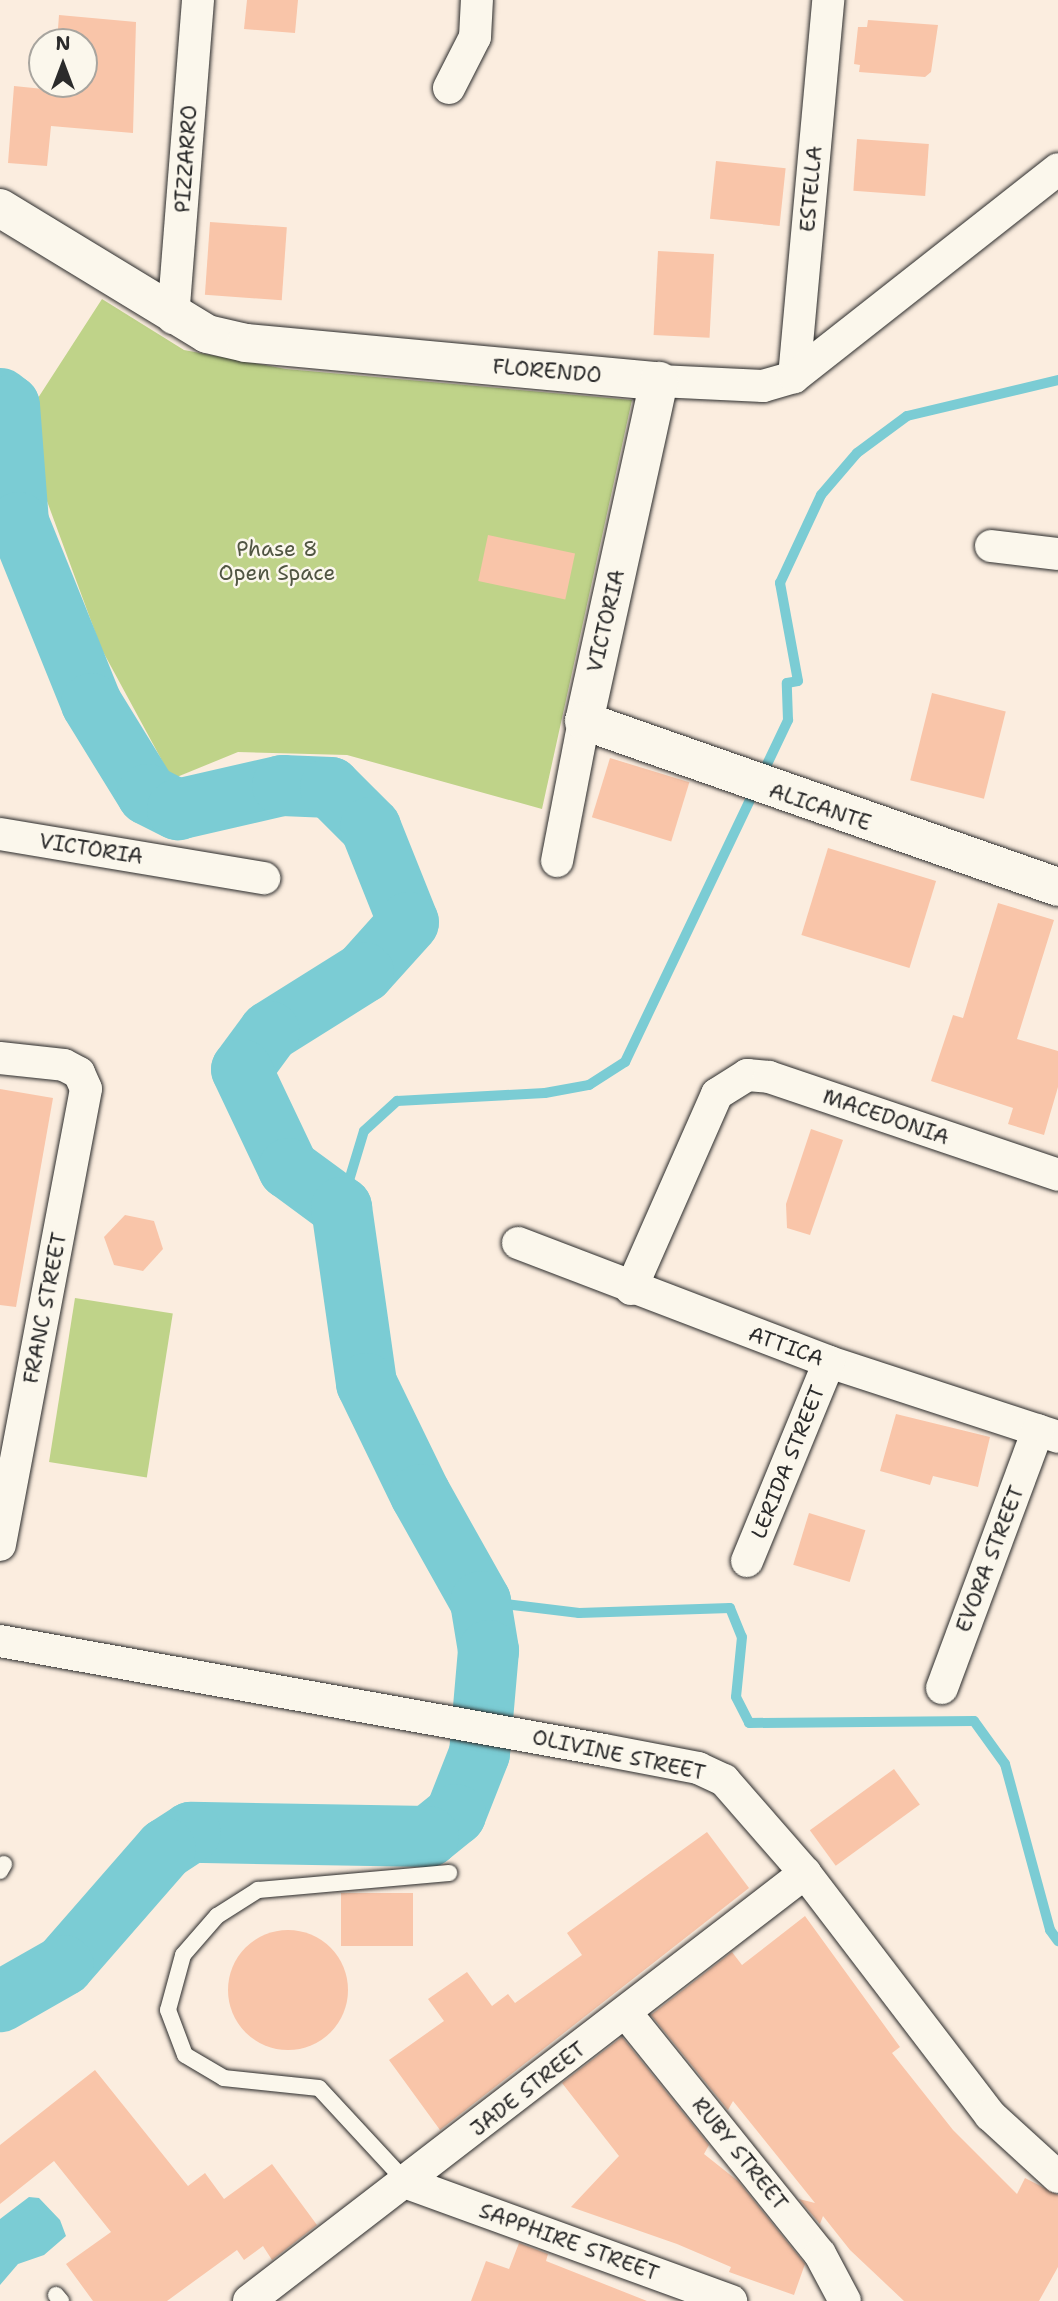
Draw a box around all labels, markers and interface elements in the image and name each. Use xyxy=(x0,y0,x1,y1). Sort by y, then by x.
north arrow xyxy=(28,28,98,98)
text: N xyxy=(55,31,71,56)
street label: PIZZARRO xyxy=(170,104,202,214)
street label: ESTELLA xyxy=(795,145,827,233)
street label: FLORENDO xyxy=(491,354,603,388)
park label: Phase 8 Open Space xyxy=(219,536,335,586)
street label: VICTORIA xyxy=(582,567,630,675)
street label: ALICANTE xyxy=(766,778,874,836)
street label: VICTORIA xyxy=(37,828,145,870)
street label: MACEDONIA xyxy=(820,1084,952,1150)
street label: FRANC STREET xyxy=(18,1230,72,1386)
street label: ATTICA xyxy=(745,1321,827,1371)
street label: LERIDA STREET xyxy=(746,1382,830,1542)
street label: EVORA STREET xyxy=(950,1482,1030,1636)
street label: OLIVINE STREET xyxy=(530,1724,708,1786)
street label: JADE STREET xyxy=(466,2036,590,2142)
street label: RUBY STREET xyxy=(687,2092,793,2216)
street label: SAPPHIRE STREET xyxy=(476,2198,662,2286)

